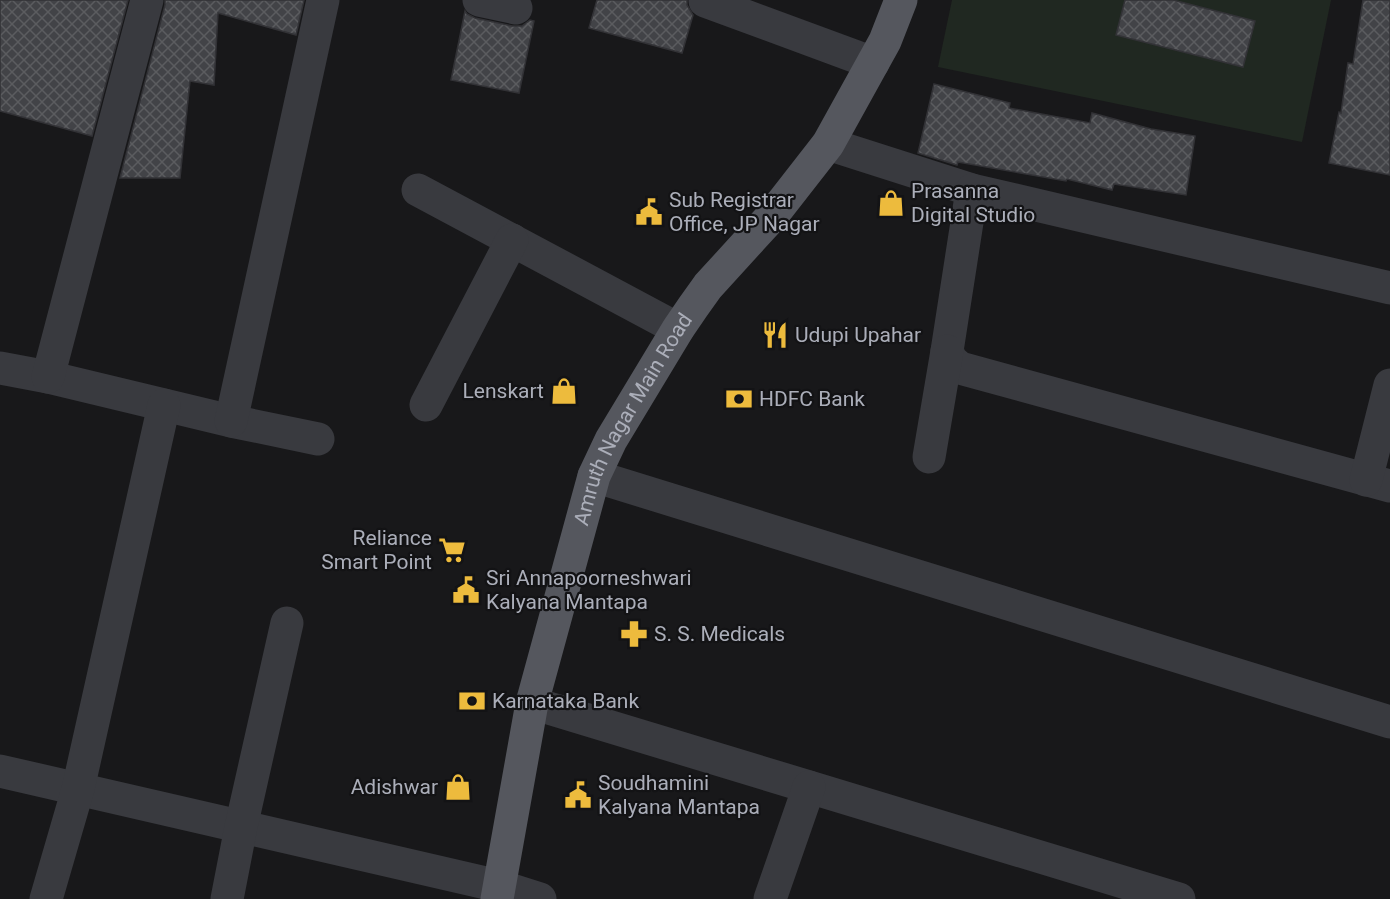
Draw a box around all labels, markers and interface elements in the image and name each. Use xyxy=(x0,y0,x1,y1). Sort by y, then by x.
place label: Prasanna Digital Studio xyxy=(911,179,1035,227)
place label: Sub Registrar Office, JP Nagar xyxy=(669,188,820,236)
shop icon: Prasanna Digital Studio xyxy=(876,188,906,218)
public building icon: Sub Registrar Office, JP Nagar xyxy=(634,197,664,227)
street label: Amruth Nagar Main Road xyxy=(569,309,697,528)
restaurant icon: Udupi Upahar xyxy=(760,320,790,350)
place label: Udupi Upahar xyxy=(795,323,921,347)
shop icon: Lenskart xyxy=(549,376,579,406)
place label: Lenskart xyxy=(463,379,544,403)
bank icon: HDFC Bank xyxy=(724,384,754,414)
place label: HDFC Bank xyxy=(759,387,865,411)
place label: Reliance Smart Point xyxy=(321,526,432,574)
supermarket icon: Reliance Smart Point xyxy=(437,535,467,565)
place label: Sri Annapoorneshwari Kalyana Mantapa xyxy=(486,566,692,614)
public building icon: Sri Annapoorneshwari Kalyana Mantapa xyxy=(451,575,481,605)
pharmacy icon: S. S. Medicals xyxy=(619,619,649,649)
place label: S. S. Medicals xyxy=(654,622,785,646)
bank icon: Karnataka Bank xyxy=(457,686,487,716)
place label: Karnataka Bank xyxy=(492,689,639,713)
place label: Soudhamini Kalyana Mantapa xyxy=(598,771,760,819)
shop icon: Adishwar xyxy=(443,772,473,802)
place label: Adishwar xyxy=(351,775,438,799)
public building icon: Soudhamini Kalyana Mantapa xyxy=(563,780,593,810)

